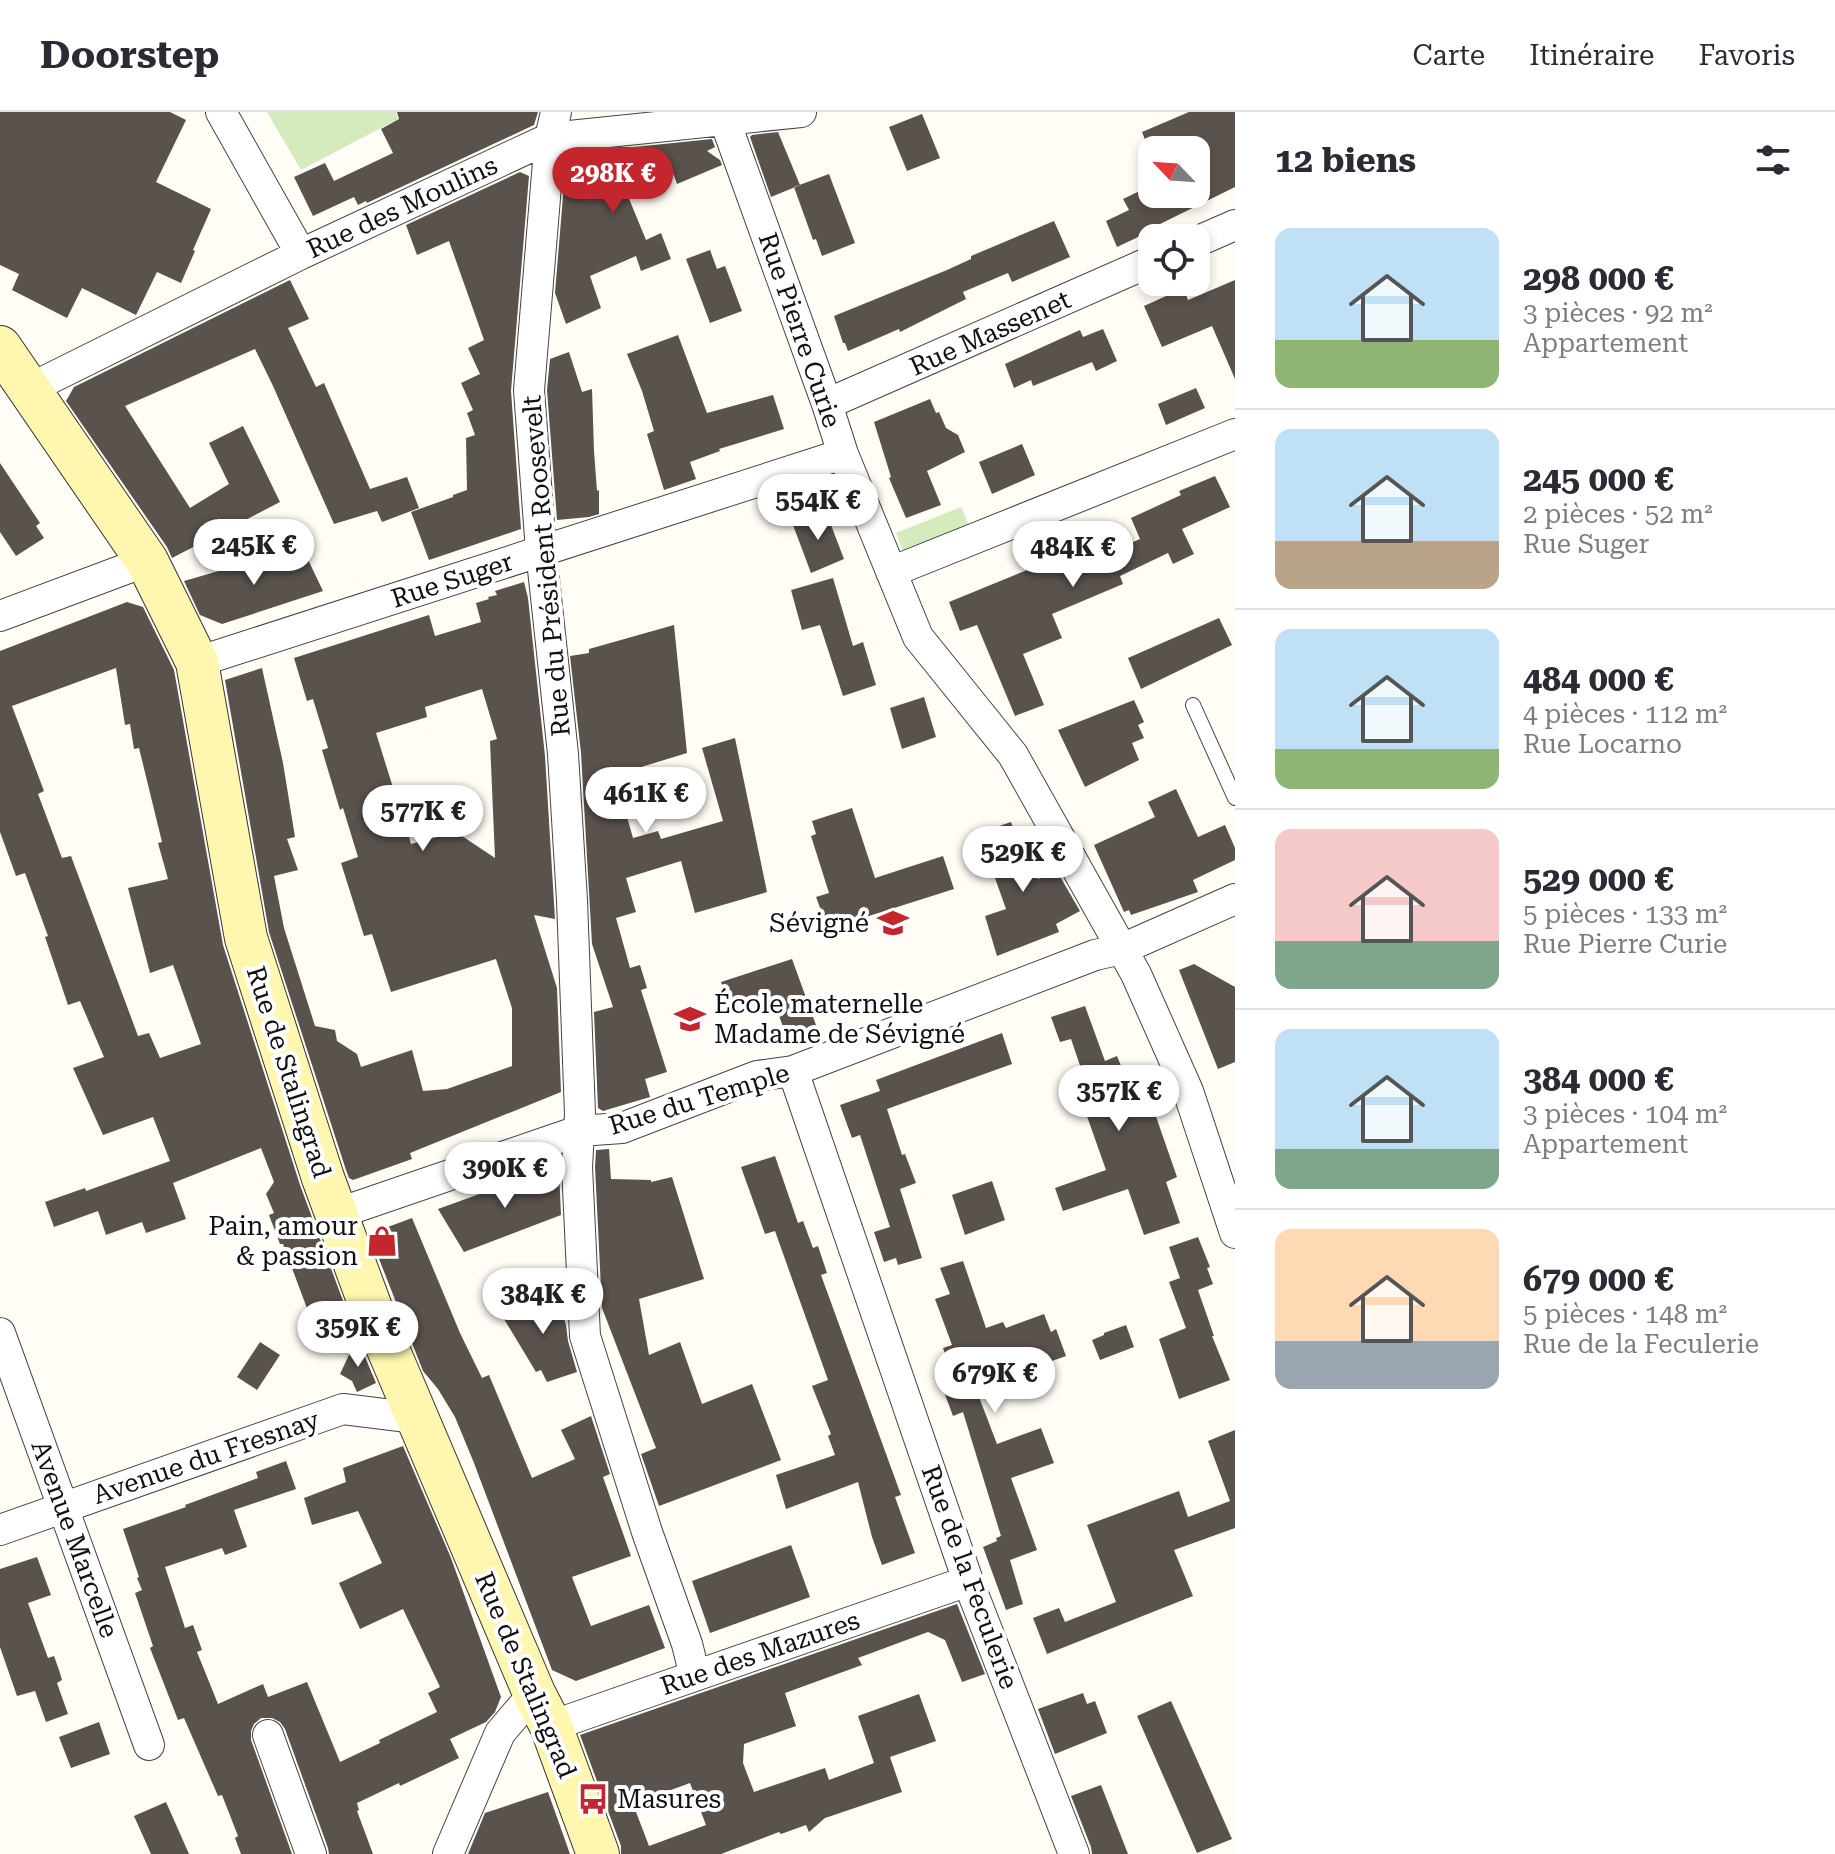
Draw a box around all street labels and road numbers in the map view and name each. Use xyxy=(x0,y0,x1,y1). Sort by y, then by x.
street label: Rue des Moulins xyxy=(302,150,502,264)
street label: Rue Pierre Curie xyxy=(753,229,847,431)
street label: Rue Massenet xyxy=(905,284,1075,382)
street label: Rue du Président Roosevelt xyxy=(516,394,576,738)
street label: Rue Suger xyxy=(387,546,517,614)
street label: Rue de Stalingrad xyxy=(241,962,337,1182)
street label: Rue du Temple xyxy=(605,1057,793,1141)
street label: Avenue du Fresnay xyxy=(89,1404,324,1510)
street label: Avenue Marcelle xyxy=(25,1436,125,1642)
street label: Rue de la Feculerie xyxy=(916,1461,1024,1693)
street label: Rue de Stalingrad xyxy=(469,1568,583,1783)
street label: Rue des Mazures xyxy=(656,1605,864,1701)

